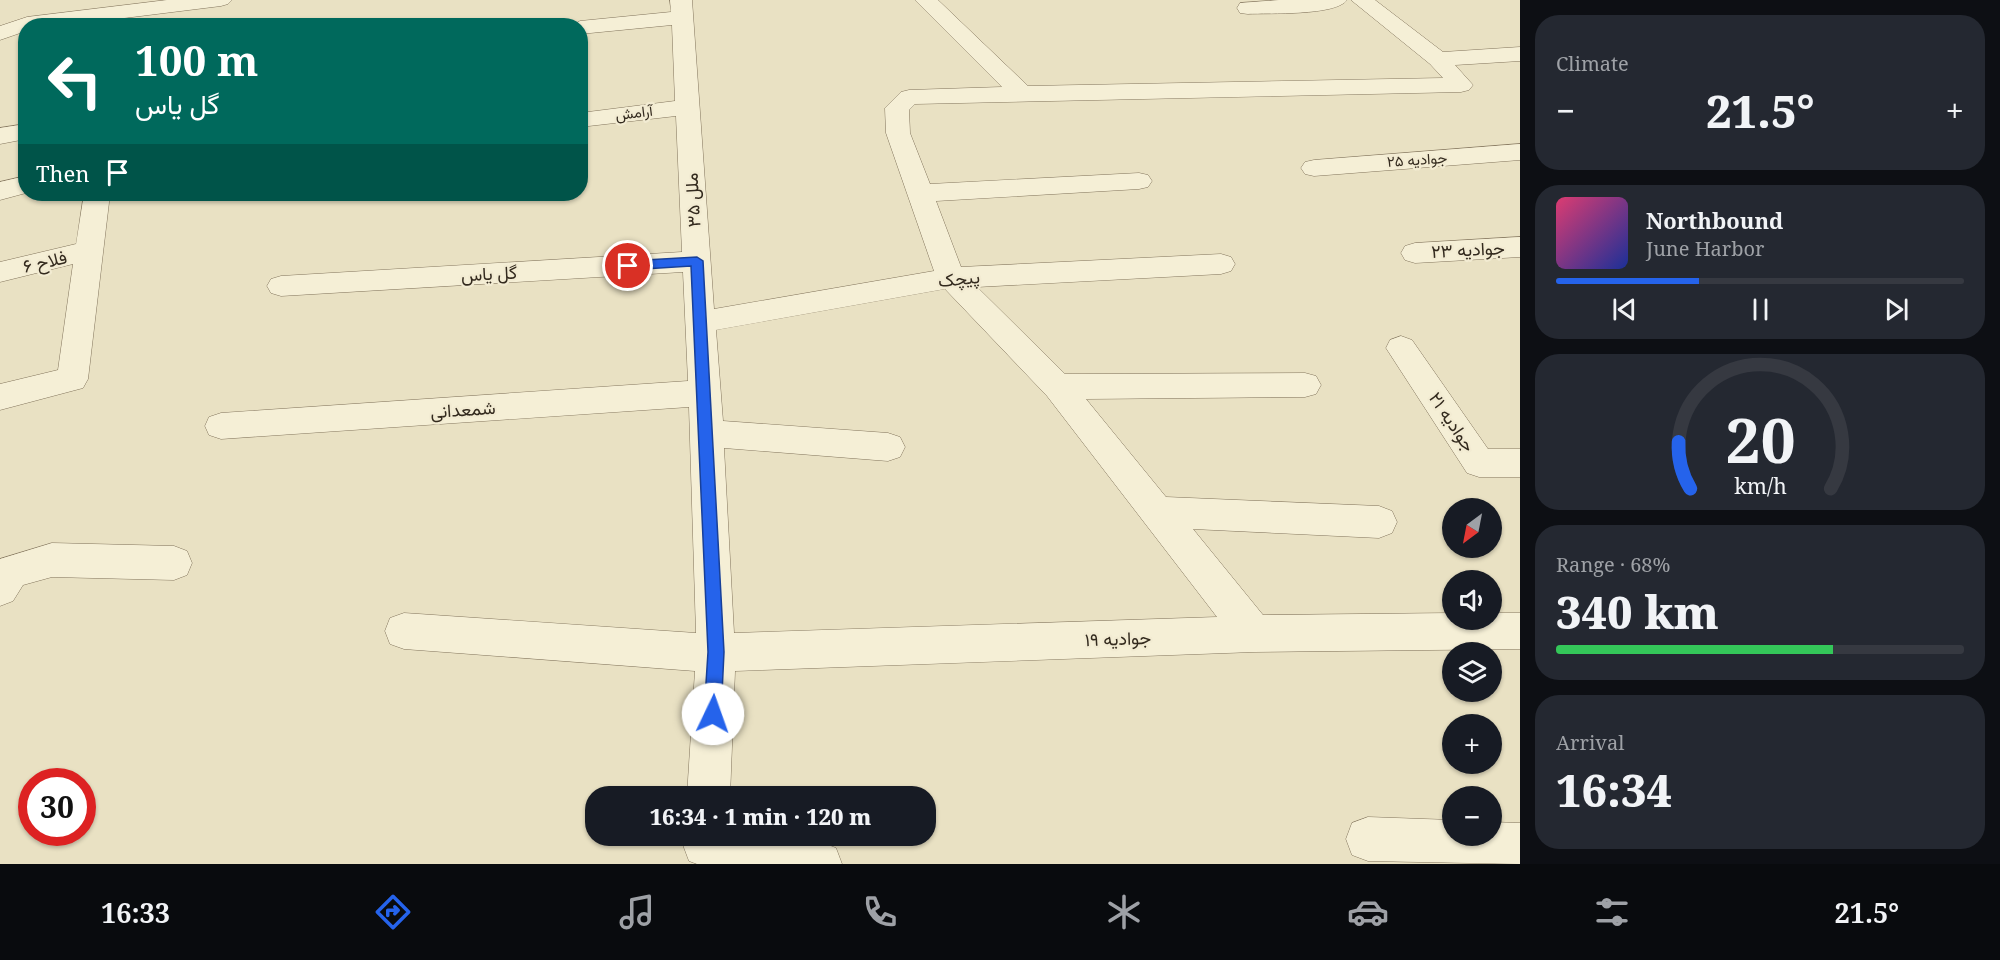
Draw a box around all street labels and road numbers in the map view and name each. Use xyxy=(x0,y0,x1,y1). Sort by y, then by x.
street label: آرامش xyxy=(614,100,655,125)
street label: جوادیه ۲۵ xyxy=(1386,147,1448,171)
street label: ملل ۳۵ xyxy=(679,172,705,228)
street label: جوادیه ۲۳ xyxy=(1430,235,1505,263)
street label: فلاح ۶ xyxy=(20,244,69,279)
street label: گل یاس xyxy=(460,260,518,286)
street label: پیچک xyxy=(937,264,981,293)
street label: جوادیه ۲۱ xyxy=(1424,387,1482,456)
street label: شمعدانی xyxy=(429,395,496,423)
street label: جوادیه ۱۹ xyxy=(1084,625,1152,651)

